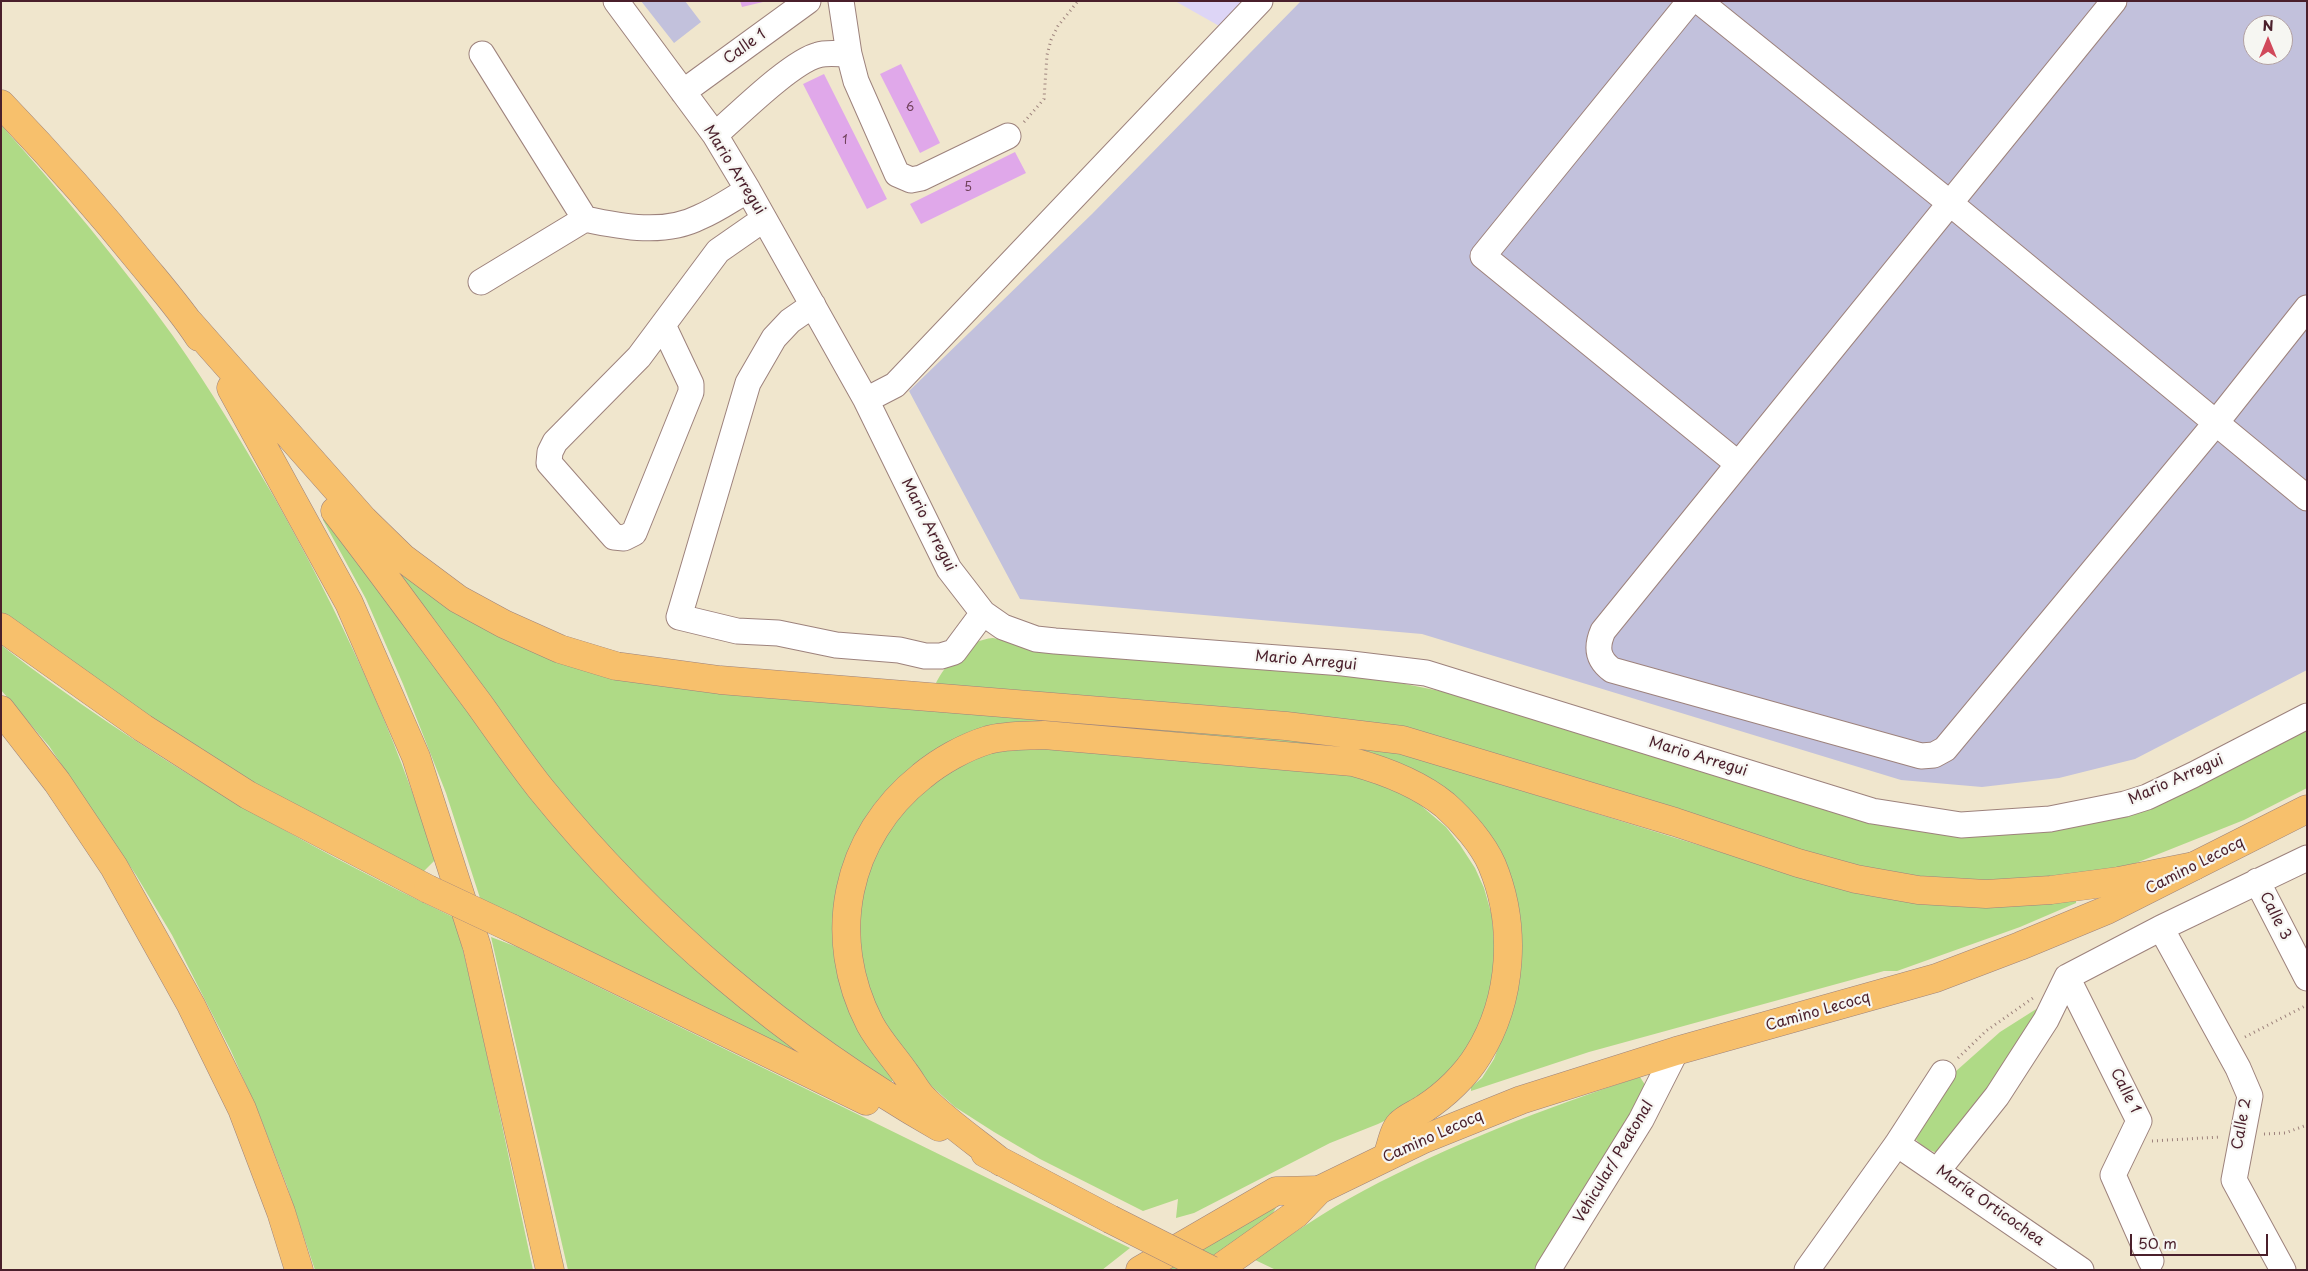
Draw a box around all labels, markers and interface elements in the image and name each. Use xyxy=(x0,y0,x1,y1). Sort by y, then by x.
north arrow xyxy=(2243,15,2293,65)
text: N xyxy=(2262,15,2274,36)
street label: Calle 1 xyxy=(720,26,770,68)
house number: 6 xyxy=(906,101,914,115)
street label: Mario Arregui xyxy=(699,122,769,218)
house number: 1 xyxy=(842,134,848,148)
house number: 5 xyxy=(964,181,972,195)
street label: Mario Arregui xyxy=(897,475,959,575)
street label: Mario Arregui xyxy=(1254,648,1358,674)
street label: Mario Arregui xyxy=(1647,733,1749,781)
street label: Mario Arregui xyxy=(2126,751,2226,809)
street label: Camino Lecocq xyxy=(2143,833,2247,899)
street label: Calle 3 xyxy=(2255,889,2295,943)
street label: Camino Lecocq xyxy=(1764,988,1872,1036)
street label: Calle 1 xyxy=(2106,1065,2144,1117)
street label: Calle 2 xyxy=(2229,1097,2255,1151)
street label: Vehicular/ Peatonal xyxy=(1570,1098,1658,1226)
street label: Camino Lecocq xyxy=(1380,1107,1486,1167)
street label: María Orticochea xyxy=(1932,1162,2048,1250)
scale bar xyxy=(2133,1224,2270,1256)
text: 50 m xyxy=(2138,1231,2177,1254)

